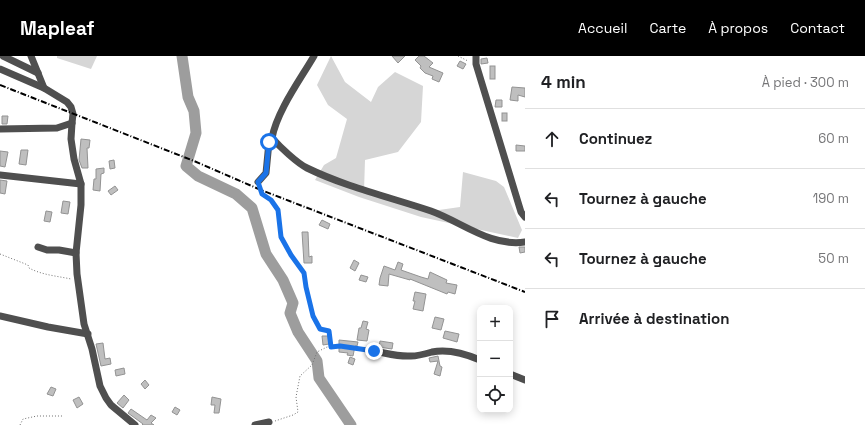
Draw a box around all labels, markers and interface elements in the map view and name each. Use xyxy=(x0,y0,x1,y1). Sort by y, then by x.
text: Mapleaf xyxy=(20,16,94,41)
text: Accueil xyxy=(578,19,627,37)
text: Carte xyxy=(649,19,686,37)
text: À propos xyxy=(708,19,768,37)
text: Contact xyxy=(790,19,845,37)
text: 4 min xyxy=(541,71,586,93)
text: À pied · 300 m xyxy=(762,74,849,91)
icon: ahead xyxy=(541,128,563,150)
text: Continuez xyxy=(579,129,652,148)
text: 60 m xyxy=(818,130,849,147)
route start xyxy=(260,133,278,151)
icon: left xyxy=(541,188,563,210)
text: Tournez à gauche xyxy=(579,189,707,208)
text: 190 m xyxy=(813,190,849,207)
icon: left xyxy=(541,248,563,270)
text: Tournez à gauche xyxy=(579,249,707,268)
text: 50 m xyxy=(818,250,849,267)
map controls xyxy=(477,305,513,413)
button: + xyxy=(477,305,513,341)
icon: arrive xyxy=(541,308,563,330)
text: Arrivée à destination xyxy=(579,309,729,328)
button: − xyxy=(477,341,513,377)
route end xyxy=(365,342,383,360)
button: locate xyxy=(477,377,513,413)

